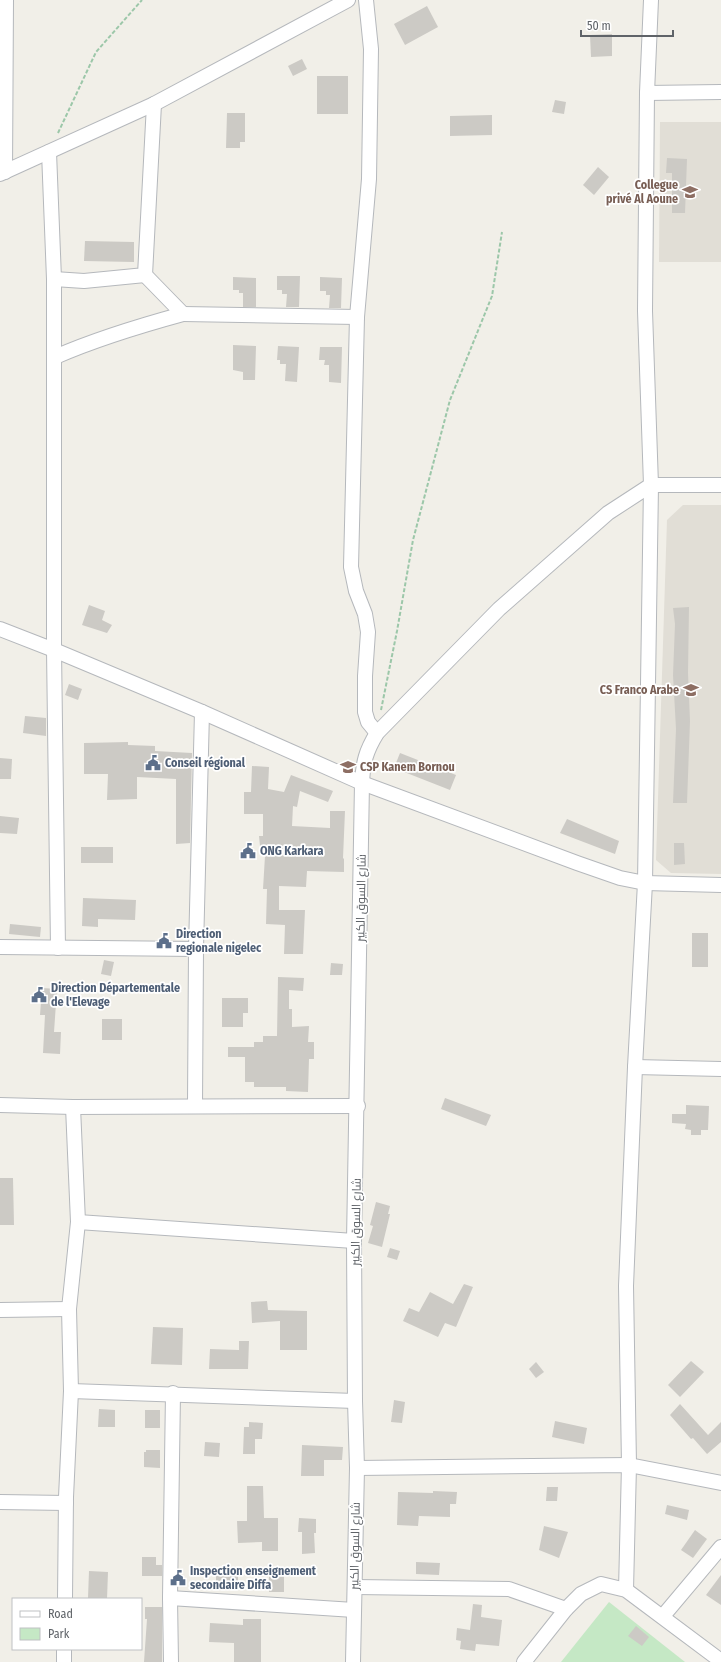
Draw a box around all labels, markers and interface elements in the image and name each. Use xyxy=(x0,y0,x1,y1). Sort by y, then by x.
scale bar xyxy=(581,12,673,38)
text: 50 m xyxy=(587,19,611,33)
place label: Collegue privé Al Aoune xyxy=(606,178,678,206)
school or university icon: Collegue privé Al Aoune xyxy=(681,183,699,201)
school or university icon: CS Franco Arabe xyxy=(682,681,700,699)
place label: CS Franco Arabe xyxy=(600,683,679,697)
public building icon: Conseil régional xyxy=(144,754,162,772)
place label: Conseil régional xyxy=(165,756,246,770)
school or university icon: CSP Kanem Bornou xyxy=(339,758,357,776)
place label: CSP Kanem Bornou xyxy=(360,760,455,774)
public building icon: ONG Karkara xyxy=(239,842,257,860)
place label: ONG Karkara xyxy=(260,844,323,858)
street label: شارع السوق الكبير xyxy=(353,854,370,943)
place label: Direction regionale nigelec xyxy=(176,927,262,955)
public building icon: Direction regionale nigelec xyxy=(155,932,173,950)
place label: Direction Départementale de l'Elevage xyxy=(51,981,180,1009)
public building icon: Direction Départementale de l'Elevage xyxy=(30,986,48,1004)
street label: شارع السوق الكبير xyxy=(348,1178,365,1267)
street label: شارع السوق الكبير xyxy=(347,1502,364,1591)
place label: Inspection enseignement secondaire Diffa xyxy=(190,1564,317,1592)
public building icon: Inspection enseignement secondaire Diffa xyxy=(169,1569,187,1587)
legend xyxy=(12,1598,142,1650)
text: Road xyxy=(48,1607,73,1621)
text: Park xyxy=(48,1627,70,1641)

